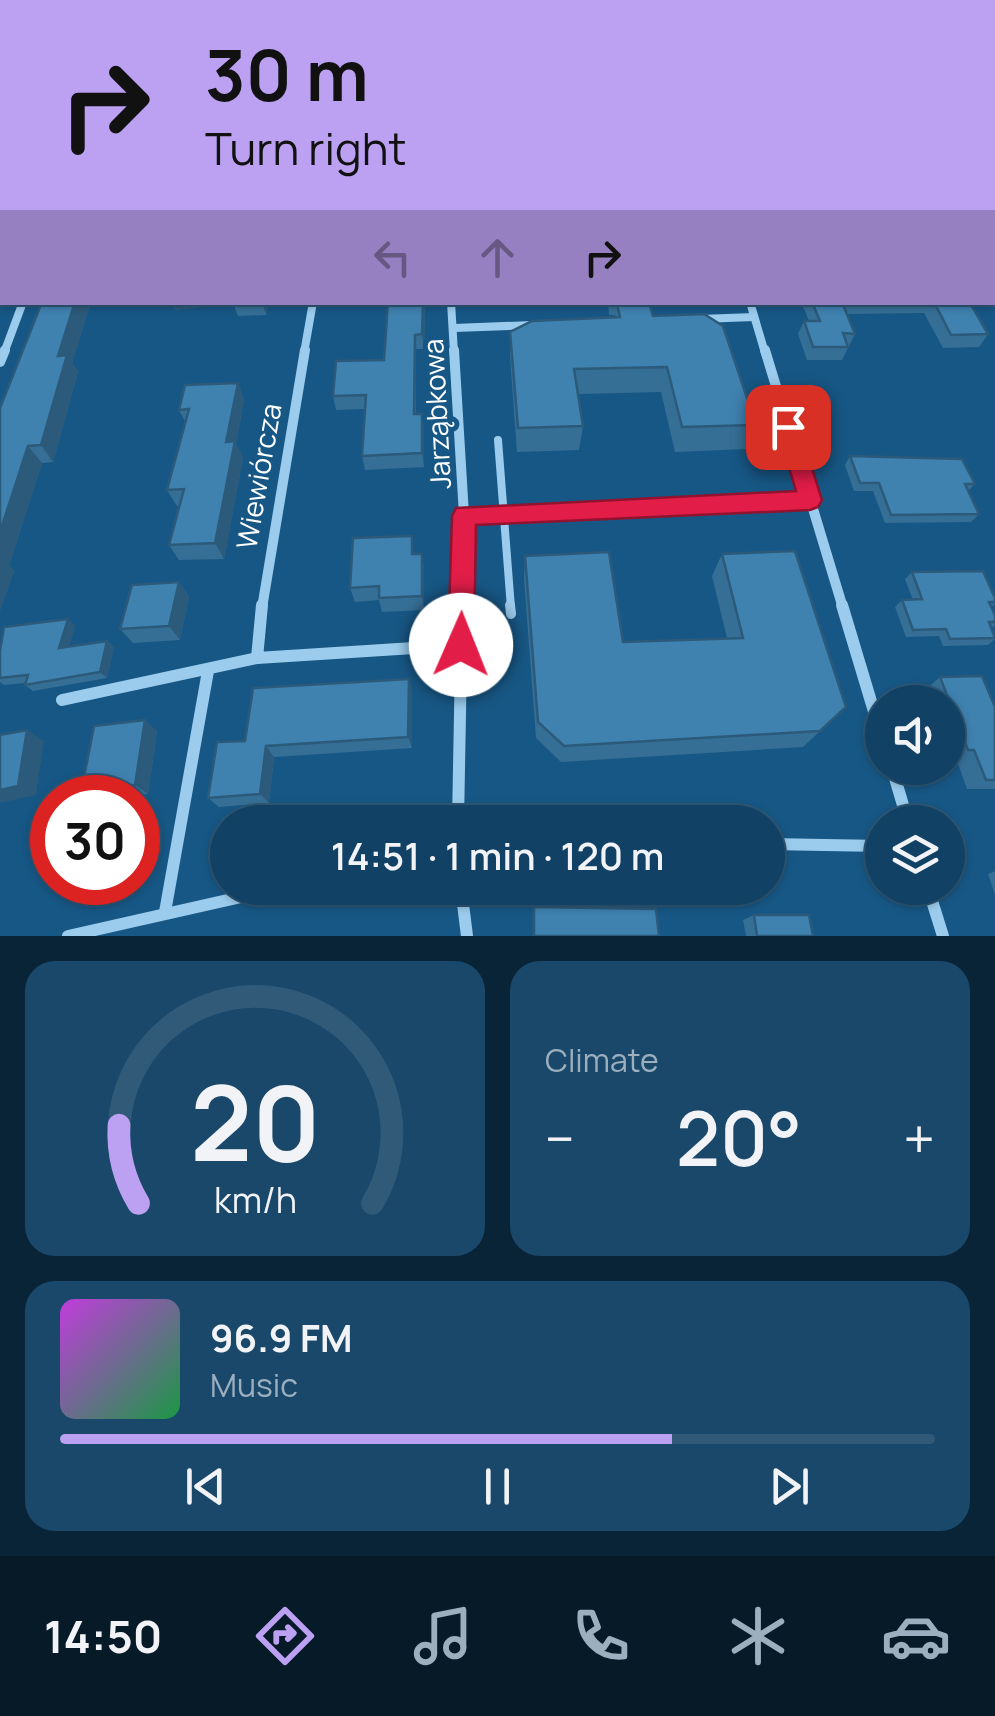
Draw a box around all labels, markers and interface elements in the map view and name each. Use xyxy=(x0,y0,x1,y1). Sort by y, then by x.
text: 30 m xyxy=(205,26,369,122)
icon: right xyxy=(40,40,170,170)
text: Turn right xyxy=(205,117,406,179)
icon: left xyxy=(365,230,420,285)
icon: ahead xyxy=(470,230,525,285)
icon: right xyxy=(575,230,630,285)
street label: Jarząbkowa xyxy=(413,338,459,490)
pin xyxy=(746,385,831,470)
street label: Wiewiórcza xyxy=(226,400,290,552)
icon: arrive xyxy=(761,400,816,455)
position arrow xyxy=(409,593,513,697)
map controls xyxy=(865,685,965,905)
button: sound xyxy=(865,685,965,785)
speed limit sign: 30 xyxy=(30,775,160,905)
button: layers xyxy=(865,805,965,905)
text: 14:51 · 1 min · 120 m xyxy=(331,829,664,881)
text: Climate xyxy=(545,1038,659,1082)
text: 20 xyxy=(190,1050,320,1192)
text: 20° xyxy=(676,1086,802,1189)
text: − xyxy=(545,1100,575,1176)
text: + xyxy=(903,1100,935,1176)
text: km/h xyxy=(213,1175,297,1224)
text: 96.9 FM xyxy=(210,1311,352,1363)
text: Music xyxy=(210,1363,298,1407)
icon: previous xyxy=(178,1459,233,1514)
icon: pause xyxy=(470,1459,525,1514)
icon: next xyxy=(762,1459,817,1514)
icon: directions xyxy=(250,1601,320,1671)
icon: music xyxy=(408,1601,478,1671)
icon: phone xyxy=(566,1601,636,1671)
icon: climate xyxy=(723,1601,793,1671)
icon: car xyxy=(881,1601,951,1671)
text: 14:50 xyxy=(44,1605,162,1667)

